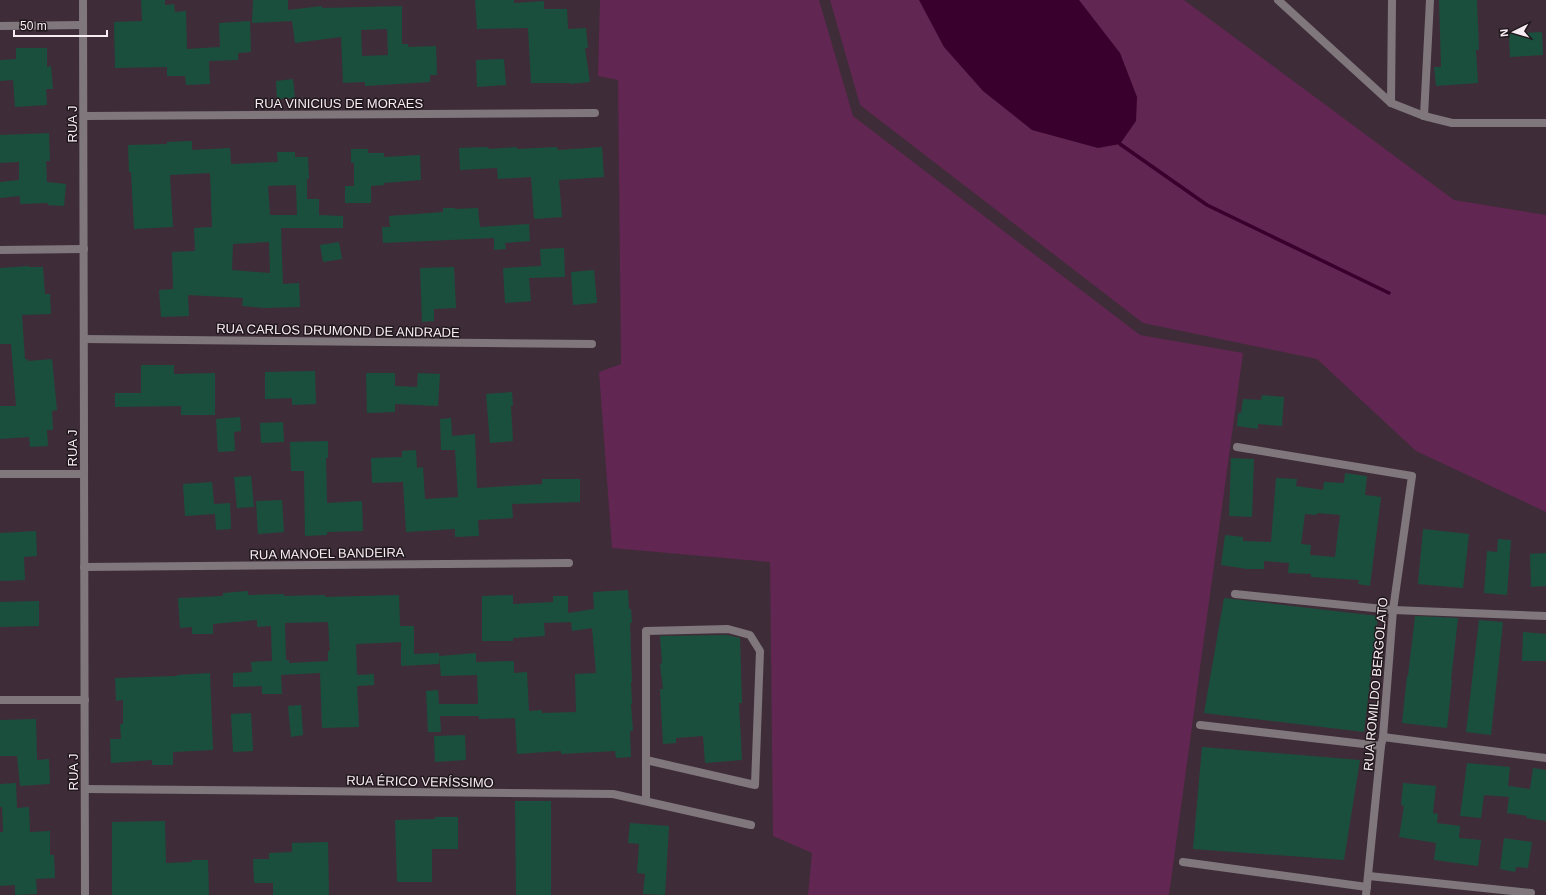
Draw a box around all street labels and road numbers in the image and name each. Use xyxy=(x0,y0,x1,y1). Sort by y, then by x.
street label: RUA VINICIUS DE MORAES xyxy=(255,96,423,111)
street label: RUA J xyxy=(65,106,80,142)
street label: RUA CARLOS DRUMOND DE ANDRADE xyxy=(216,321,460,340)
street label: RUA J xyxy=(65,430,80,466)
street label: RUA MANOEL BANDEIRA xyxy=(249,545,405,562)
street label: RUA ROMILDO BERGOLATO xyxy=(1360,597,1391,772)
street label: RUA J xyxy=(66,754,81,790)
street label: RUA ÉRICO VERÍSSIMO xyxy=(346,773,494,790)

